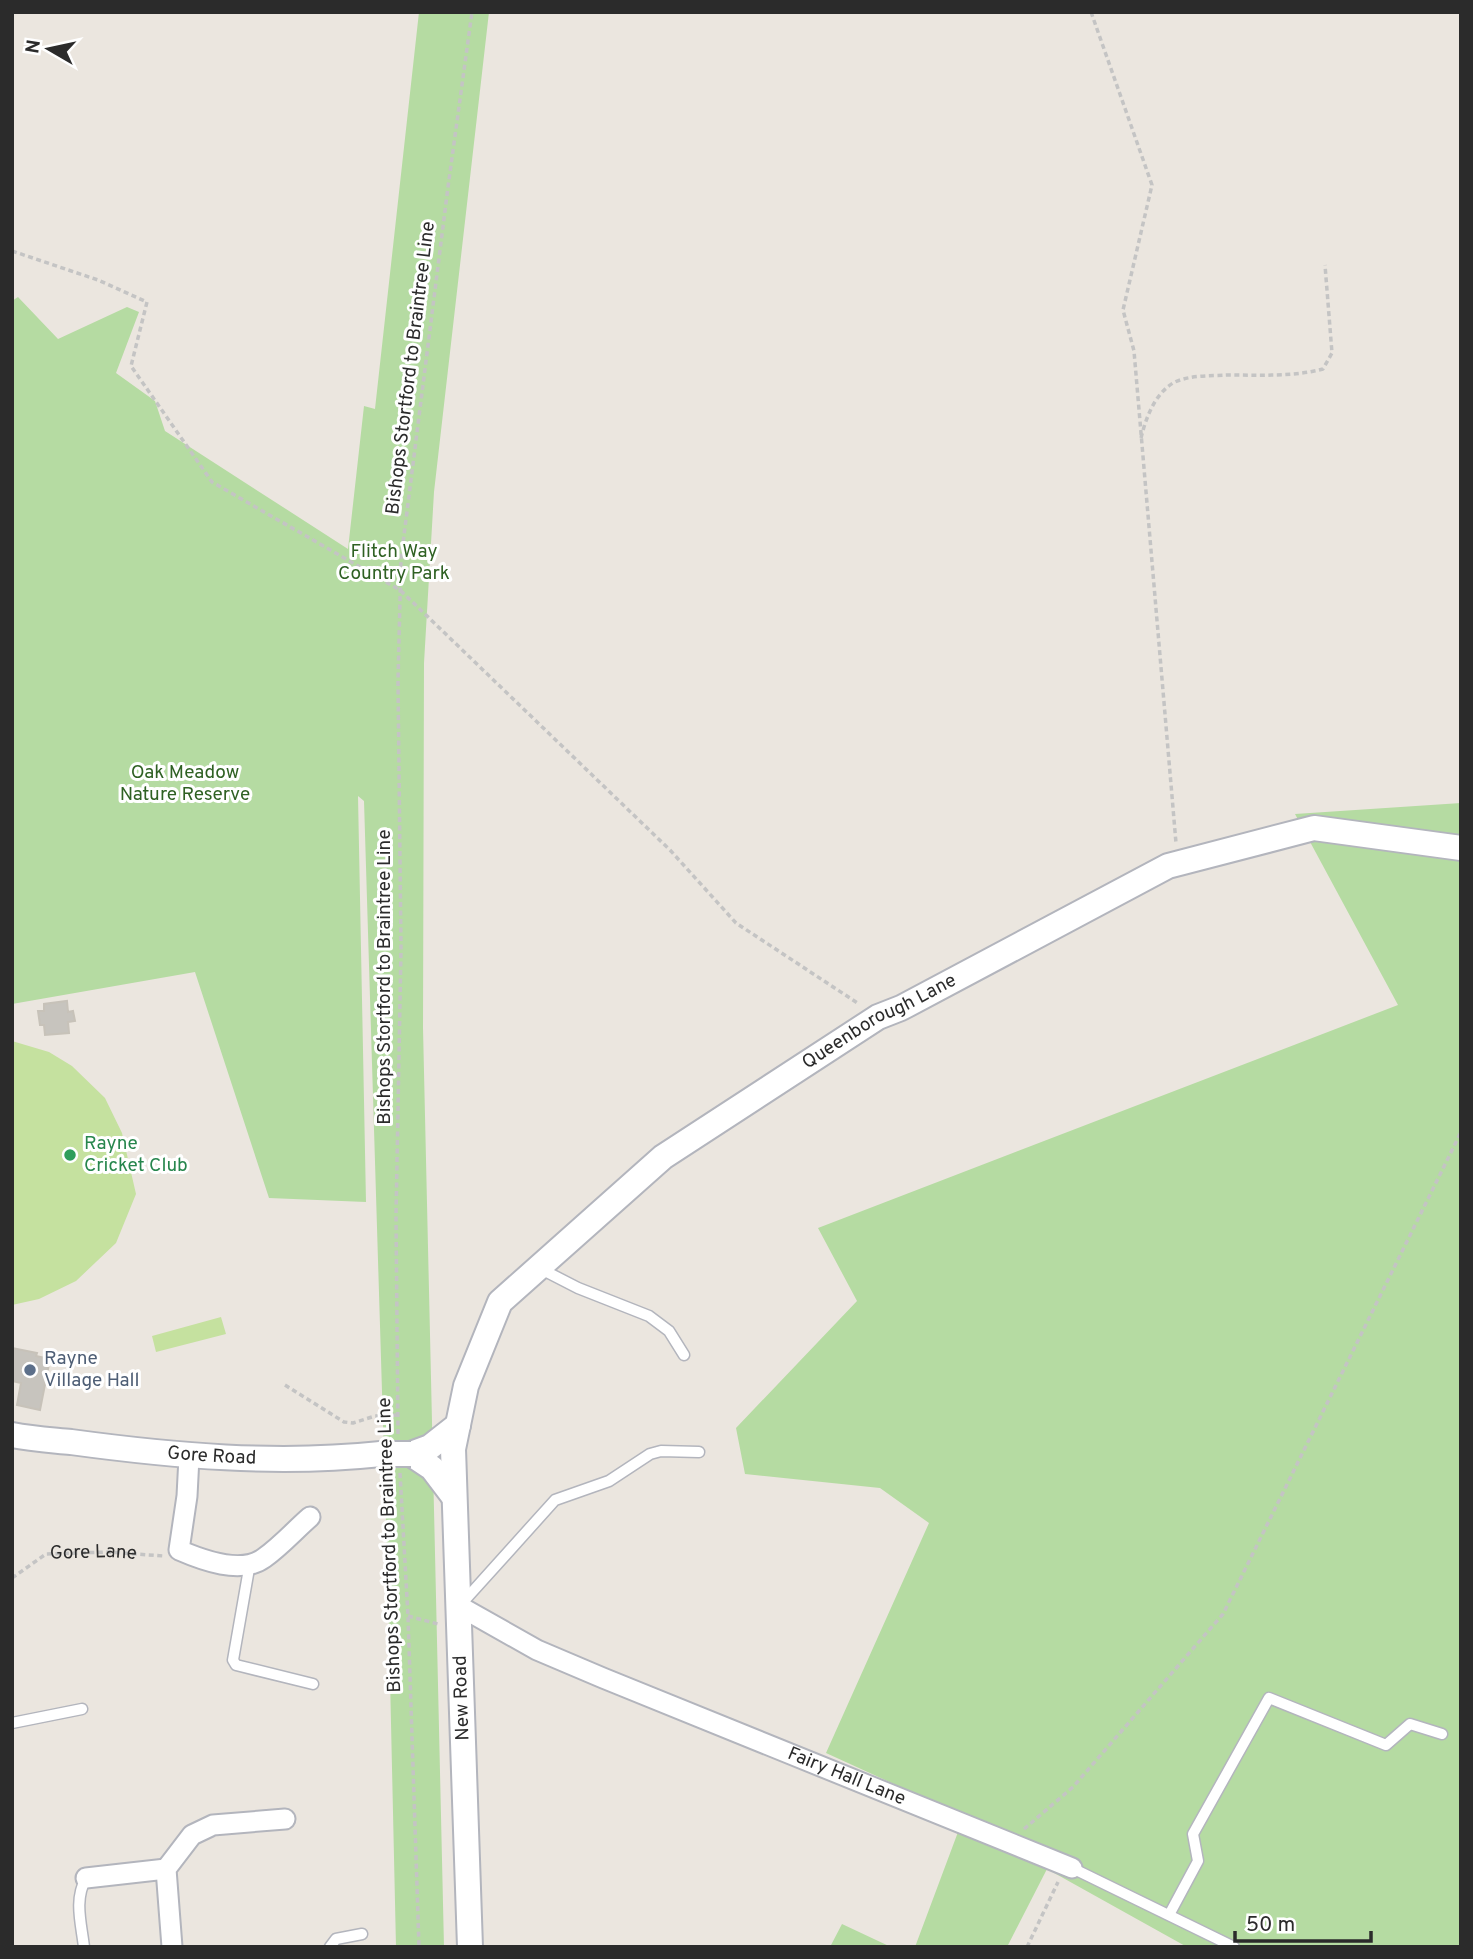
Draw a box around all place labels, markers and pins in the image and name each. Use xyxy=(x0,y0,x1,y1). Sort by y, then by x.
place label: Rayne Cricket Club xyxy=(84,1132,188,1178)
marker: Rayne Cricket Club xyxy=(62,1147,78,1163)
place label: Rayne Village Hall xyxy=(44,1347,139,1393)
marker: Rayne Village Hall xyxy=(22,1362,38,1378)

